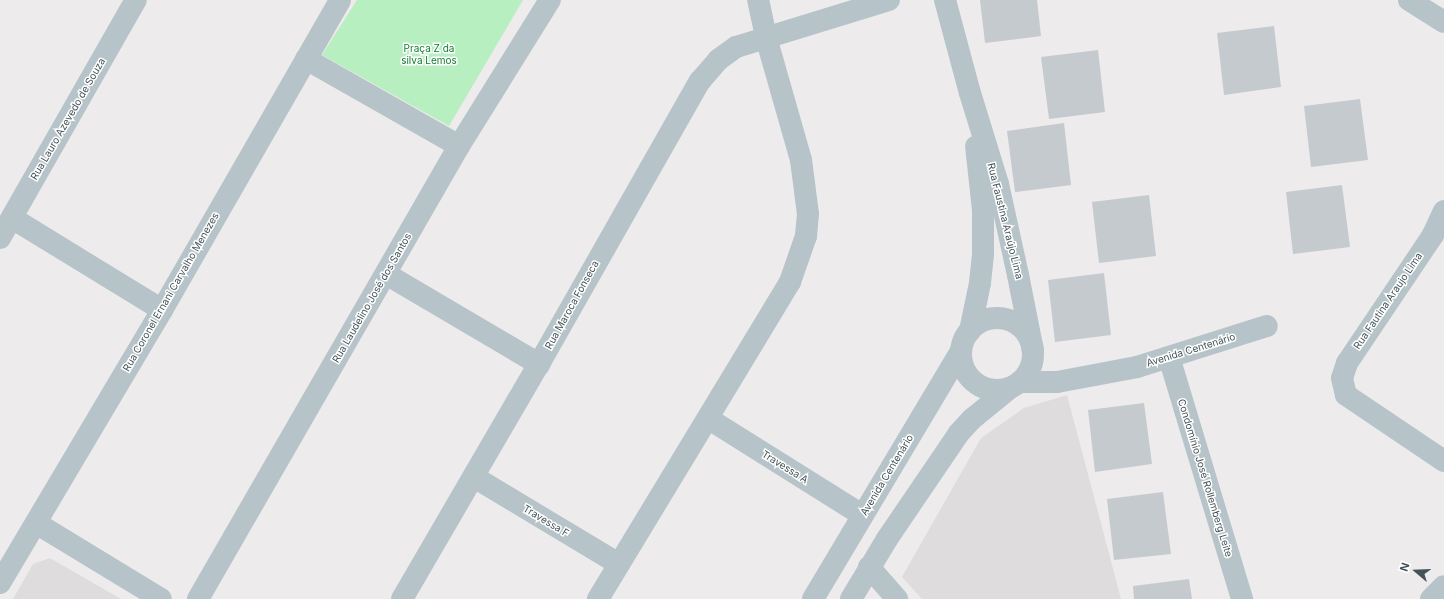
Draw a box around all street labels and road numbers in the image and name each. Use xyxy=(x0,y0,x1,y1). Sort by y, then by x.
street label: Rua Lauro Azevedo de Souza xyxy=(28,56,108,182)
street label: Rua Faustina Araújo Lima xyxy=(985,162,1025,280)
street label: Rua Coronel Ernani Carvalho Menezes xyxy=(120,210,222,374)
street label: Rua Laudelino José dos Santos xyxy=(330,231,414,365)
street label: Rua Fautina Araujo Lima xyxy=(1351,250,1425,352)
street label: Rua Maroca Fonseca xyxy=(543,259,601,351)
street label: Avenida Centenário xyxy=(1145,331,1237,369)
street label: Condomínio José Rollemberg Leite xyxy=(1175,398,1235,558)
street label: Avenida Centenário xyxy=(858,432,916,518)
street label: Travessa A xyxy=(760,448,810,486)
street label: Travessa F xyxy=(521,503,571,539)

